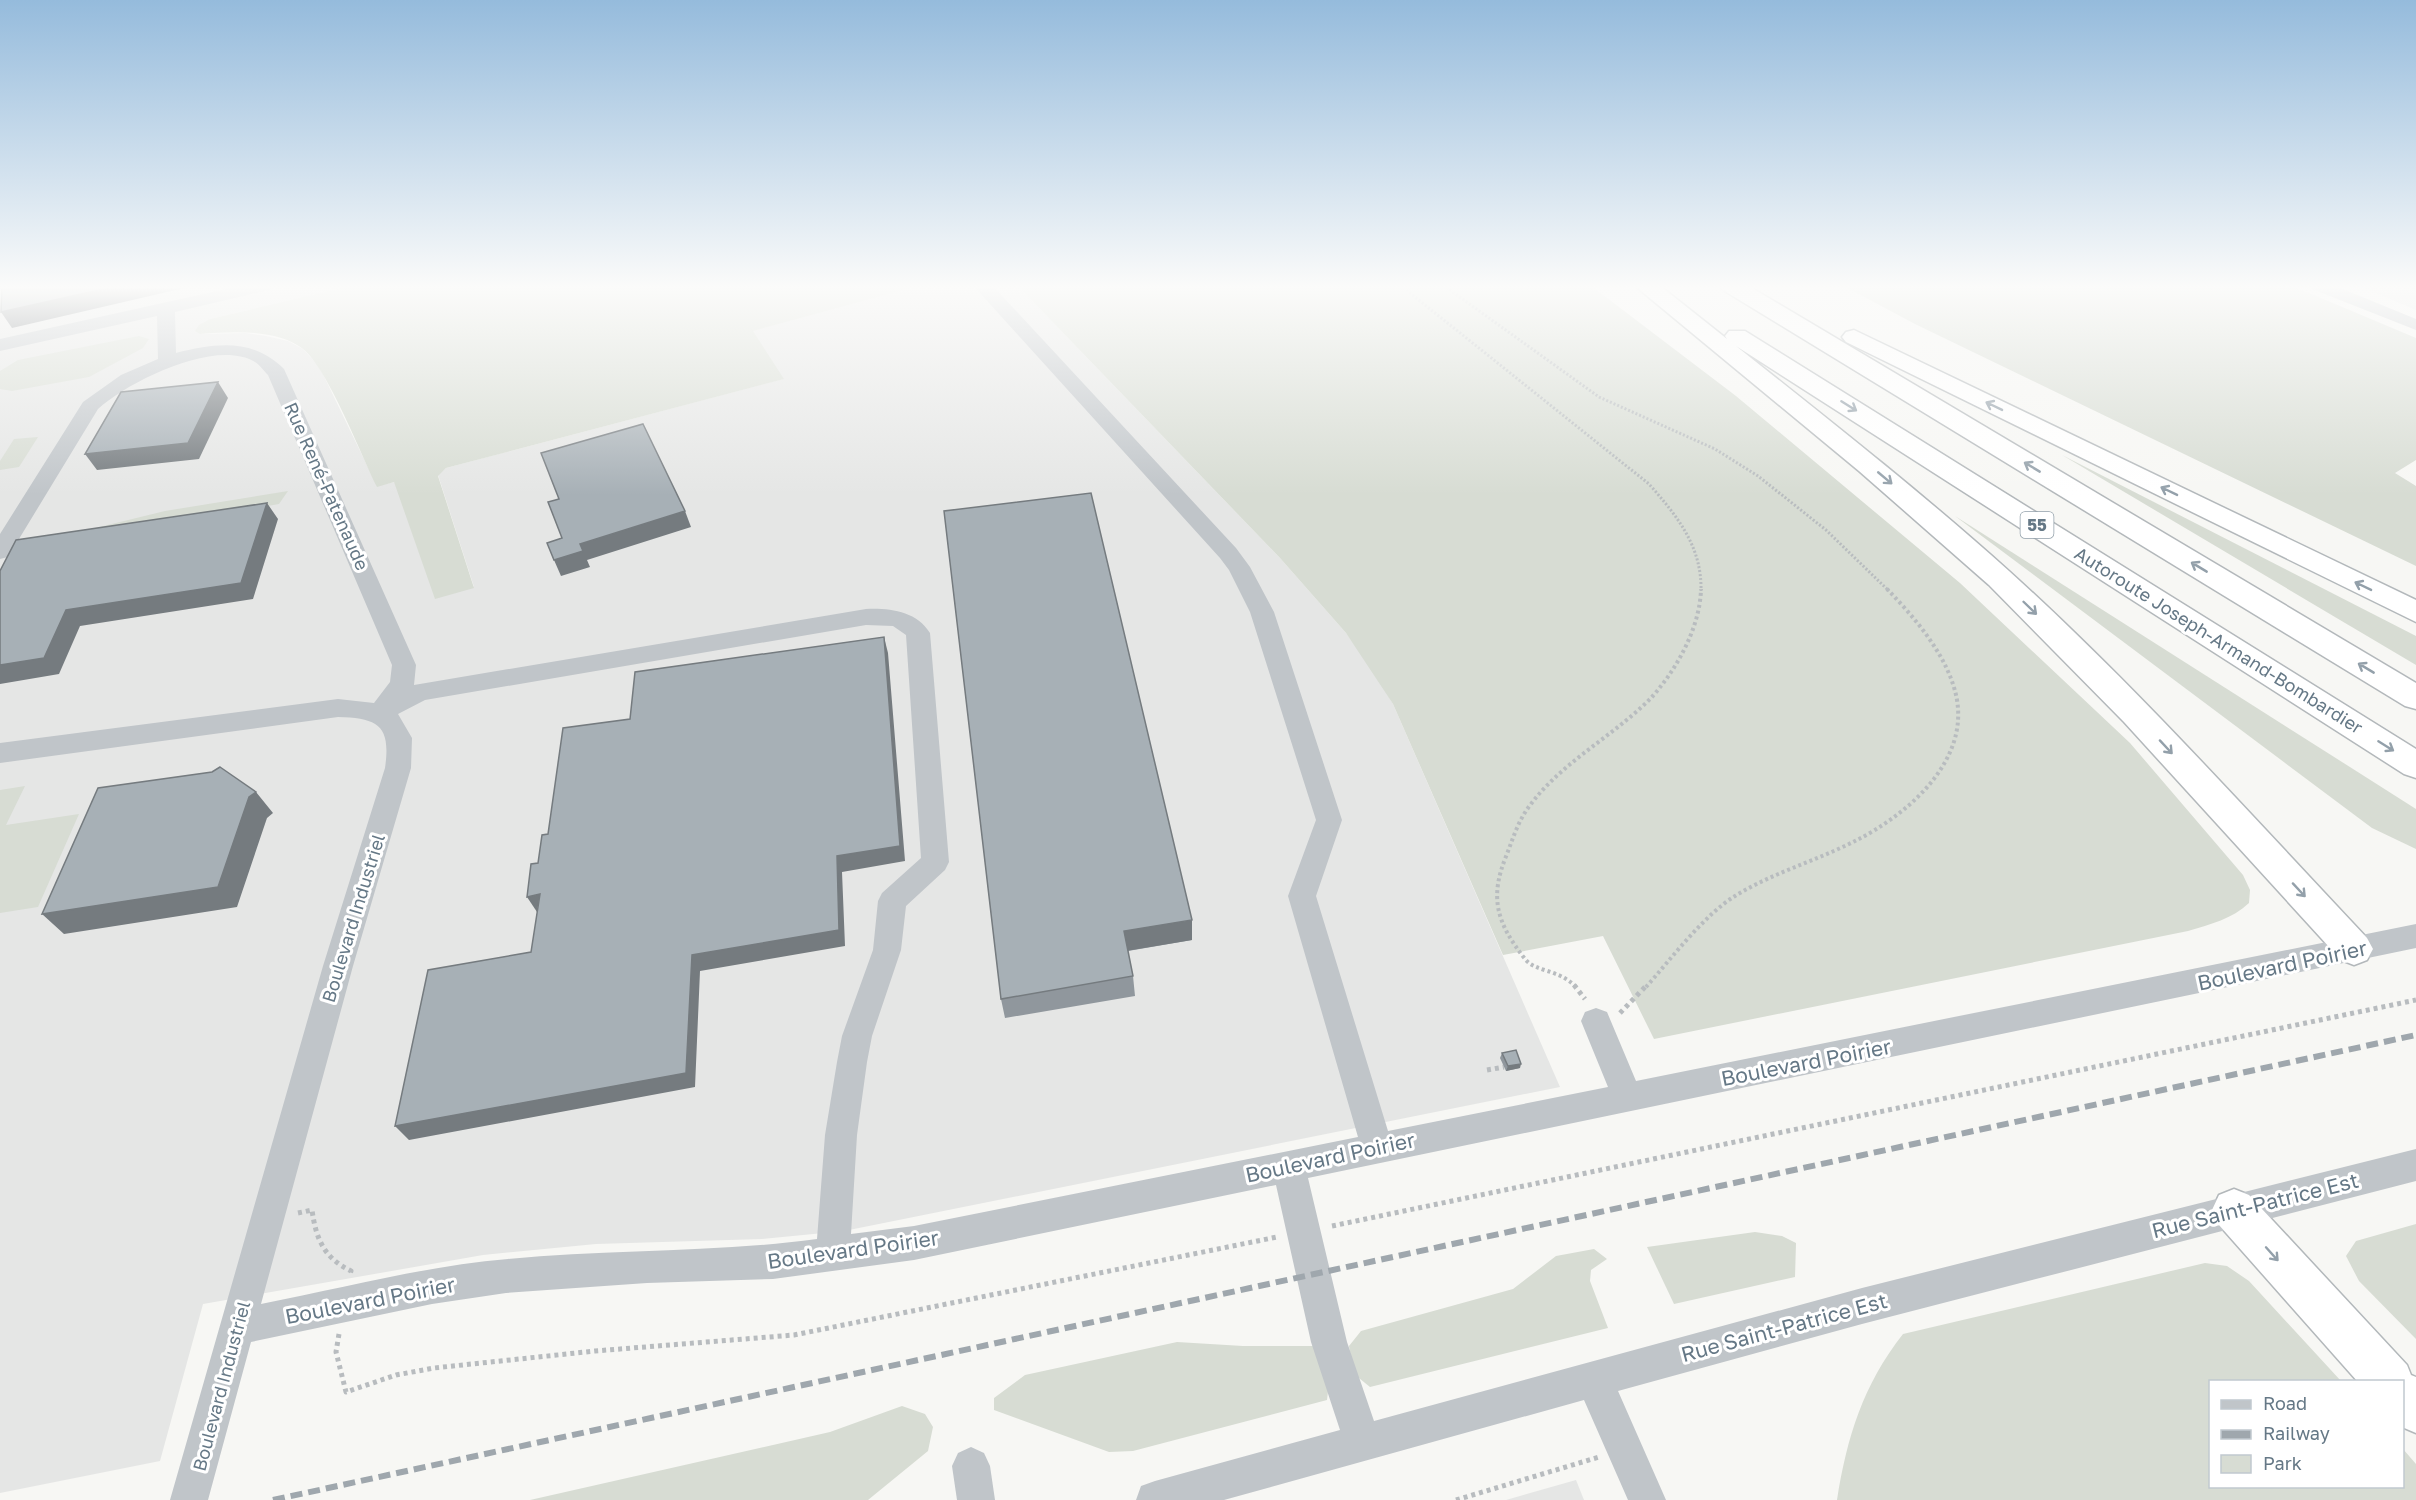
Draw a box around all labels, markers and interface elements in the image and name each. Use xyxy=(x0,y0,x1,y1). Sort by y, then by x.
street label: Rue René-Patenaude xyxy=(280,399,374,573)
one-way arrow xyxy=(1840,400,1857,412)
one-way arrow xyxy=(1985,400,2003,411)
one-way arrow xyxy=(2024,460,2041,472)
one-way arrow xyxy=(1877,471,1893,484)
one-way arrow xyxy=(2161,485,2179,497)
road number: 55 xyxy=(2020,512,2054,538)
street label: Autoroute Joseph-Armand-Bombardier xyxy=(2071,542,2367,738)
one-way arrow xyxy=(2191,561,2208,573)
one-way arrow xyxy=(2355,580,2373,591)
one-way arrow xyxy=(2022,601,2037,615)
one-way arrow xyxy=(2358,662,2375,674)
one-way arrow xyxy=(2159,740,2173,755)
one-way arrow xyxy=(2377,740,2394,752)
street label: Boulevard Industriel xyxy=(317,831,389,1005)
one-way arrow xyxy=(2292,882,2306,897)
street label: Boulevard Poirier xyxy=(2195,934,2369,996)
street label: Boulevard Poirier xyxy=(1719,1033,1893,1091)
street label: Boulevard Poirier xyxy=(1243,1126,1417,1188)
street label: Rue Saint-Patrice Est xyxy=(2149,1167,2361,1243)
street label: Boulevard Poirier xyxy=(766,1224,940,1274)
one-way arrow xyxy=(2265,1247,2279,1262)
street label: Boulevard Poirier xyxy=(283,1271,457,1329)
street label: Rue Saint-Patrice Est xyxy=(1678,1287,1890,1367)
street label: Boulevard Industriel xyxy=(188,1298,254,1473)
legend xyxy=(2209,1380,2404,1488)
text: Road xyxy=(2263,1392,2307,1414)
text: Railway xyxy=(2263,1422,2330,1444)
text: Park xyxy=(2263,1452,2302,1474)

